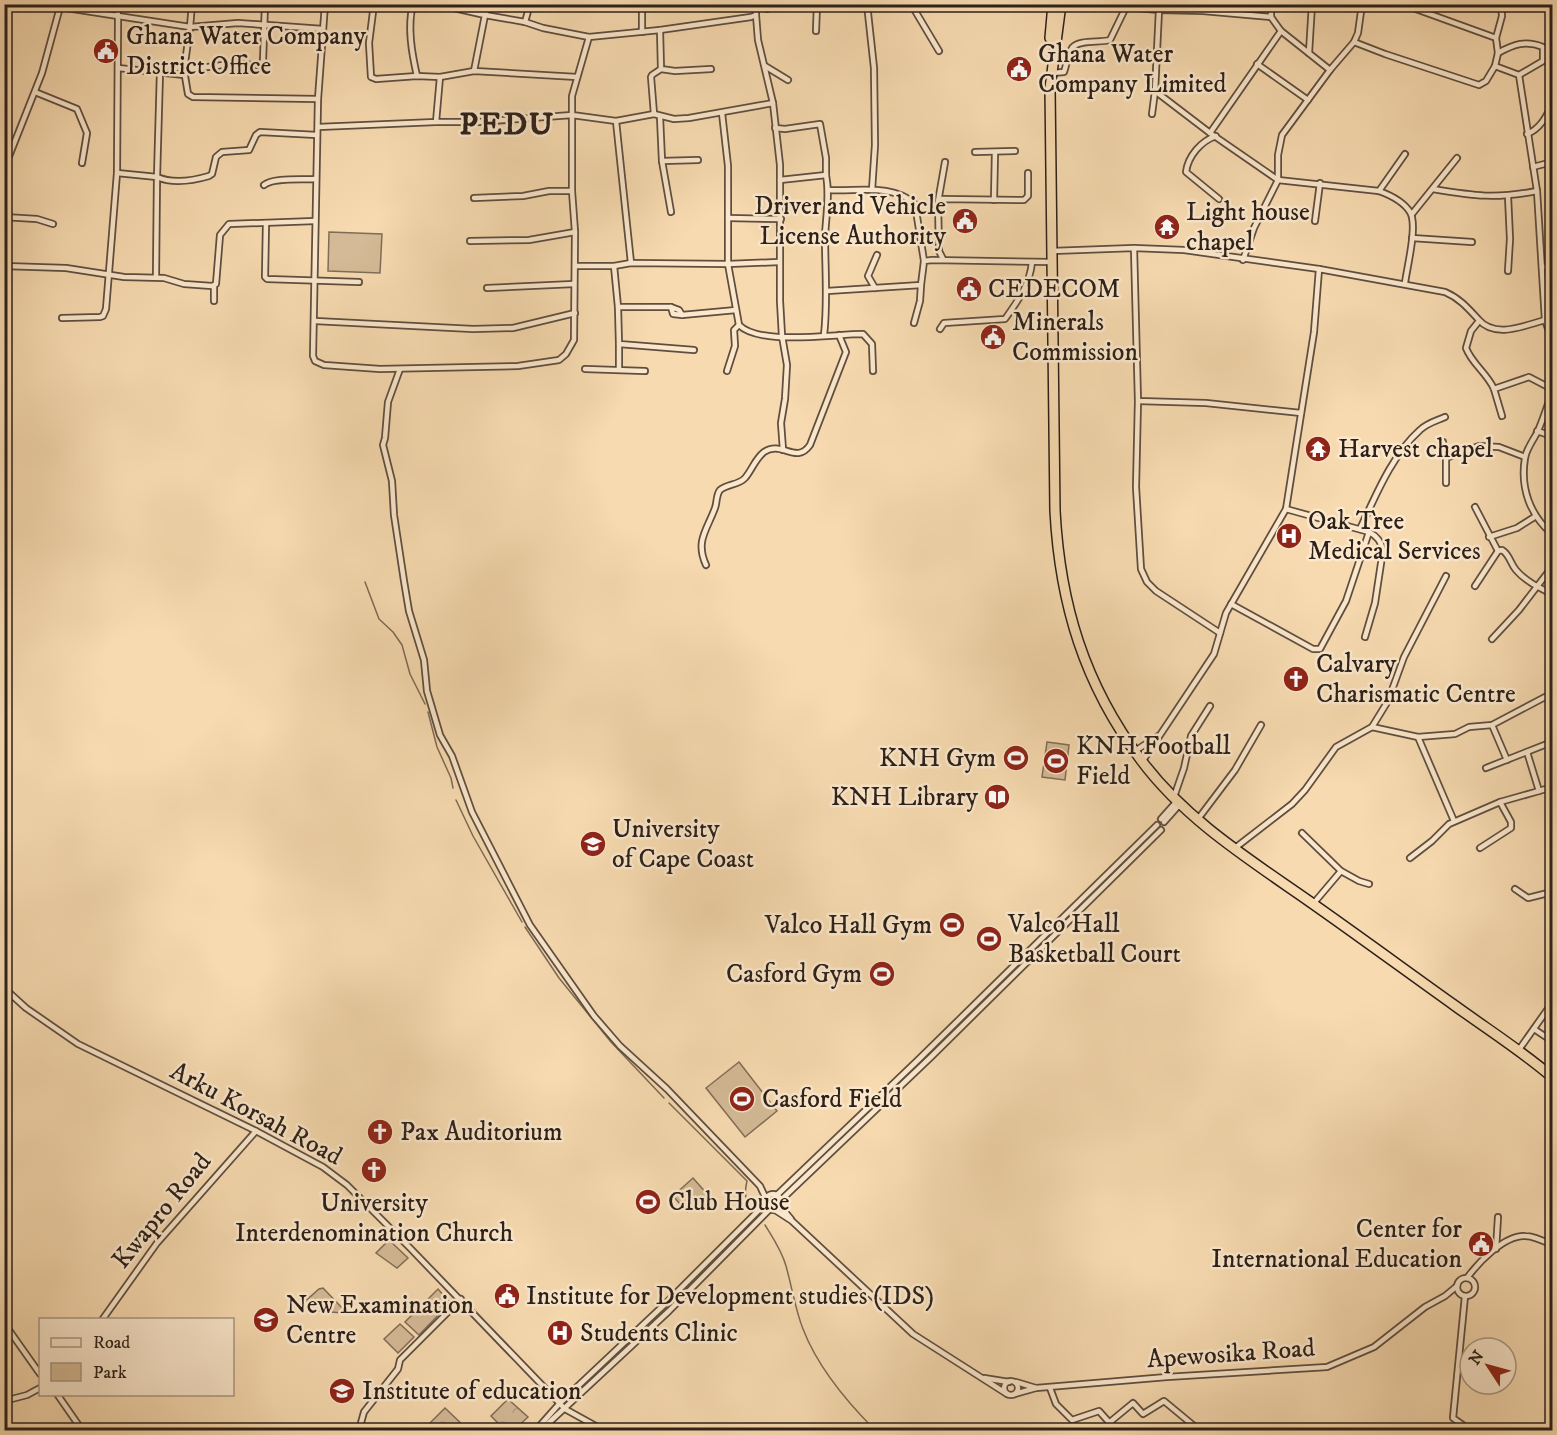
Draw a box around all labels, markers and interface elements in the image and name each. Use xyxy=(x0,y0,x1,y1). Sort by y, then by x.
place label: Ghana Water Company District Office xyxy=(126,20,367,83)
public building icon: Ghana Water Company District Office xyxy=(91,36,121,66)
place label: Ghana Water Company Limited xyxy=(1038,38,1227,101)
public building icon: Ghana Water Company Limited xyxy=(1004,54,1034,84)
district label: PEDU xyxy=(459,105,555,145)
place label: Driver and Vehicle License Authority xyxy=(754,190,947,253)
place label: Light house chapel xyxy=(1186,196,1310,259)
public building icon: Driver and Vehicle License Authority xyxy=(950,206,980,236)
temple icon: Light house chapel xyxy=(1152,212,1182,242)
place label: CEDECOM xyxy=(988,273,1120,306)
public building icon: CEDECOM xyxy=(954,274,984,304)
place label: Minerals Commission xyxy=(1012,306,1138,369)
public building icon: Minerals Commission xyxy=(978,322,1008,352)
place label: Harvest chapel xyxy=(1338,433,1493,466)
temple icon: Harvest chapel xyxy=(1303,434,1333,464)
place label: Oak Tree Medical Services xyxy=(1308,505,1481,568)
hospital icon: Oak Tree Medical Services xyxy=(1274,521,1304,551)
place label: Calvary Charismatic Centre xyxy=(1316,648,1516,711)
church icon: Calvary Charismatic Centre xyxy=(1281,664,1311,694)
place label: KNH Football Field xyxy=(1076,730,1231,793)
place label: KNH Gym xyxy=(879,742,996,775)
sports icon: KNH Gym xyxy=(1001,743,1031,773)
sports icon: KNH Football Field xyxy=(1041,746,1071,776)
place label: KNH Library xyxy=(831,781,979,814)
library icon: KNH Library xyxy=(982,782,1012,812)
place label: University of Cape Coast xyxy=(612,813,754,876)
school or university icon: University of Cape Coast xyxy=(578,829,608,859)
place label: Valco Hall Basketball Court xyxy=(1007,908,1181,971)
place label: Valco Hall Gym xyxy=(764,909,932,942)
sports icon: Valco Hall Gym xyxy=(937,910,967,940)
sports icon: Valco Hall Basketball Court xyxy=(974,924,1004,954)
place label: Casford Gym xyxy=(726,958,862,991)
sports icon: Casford Gym xyxy=(867,959,897,989)
street label: Arku Korsah Road xyxy=(164,1055,348,1173)
place label: Casford Field xyxy=(762,1083,902,1116)
sports icon: Casford Field xyxy=(727,1084,757,1114)
place label: Pax Auditorium xyxy=(400,1116,562,1149)
church icon: Pax Auditorium xyxy=(365,1117,395,1147)
street label: Kwapro Road xyxy=(105,1146,219,1276)
church icon: University Interdenomination Church xyxy=(359,1155,389,1185)
place label: Club House xyxy=(668,1186,789,1219)
place label: University Interdenomination Church xyxy=(235,1187,513,1250)
sports icon: Club House xyxy=(633,1187,663,1217)
place label: Center for International Education xyxy=(1211,1213,1462,1276)
public building icon: Center for International Education xyxy=(1466,1229,1496,1259)
place label: Institute for Development studies (IDS) xyxy=(526,1280,934,1313)
public building icon: Institute for Development studies (IDS) xyxy=(492,1281,522,1311)
place label: New Examination Centre xyxy=(286,1289,475,1352)
school or university icon: New Examination Centre xyxy=(251,1305,281,1335)
place label: Students Clinic xyxy=(580,1317,738,1350)
legend xyxy=(39,1318,234,1396)
hospital icon: Students Clinic xyxy=(545,1318,575,1348)
text: Road xyxy=(93,1332,130,1354)
street label: Apewosika Road xyxy=(1146,1332,1316,1376)
north arrow xyxy=(1458,1336,1518,1396)
text: N xyxy=(1465,1347,1489,1369)
text: Park xyxy=(93,1362,127,1384)
place label: Institute of education xyxy=(362,1375,582,1408)
school or university icon: Institute of education xyxy=(327,1376,357,1406)

